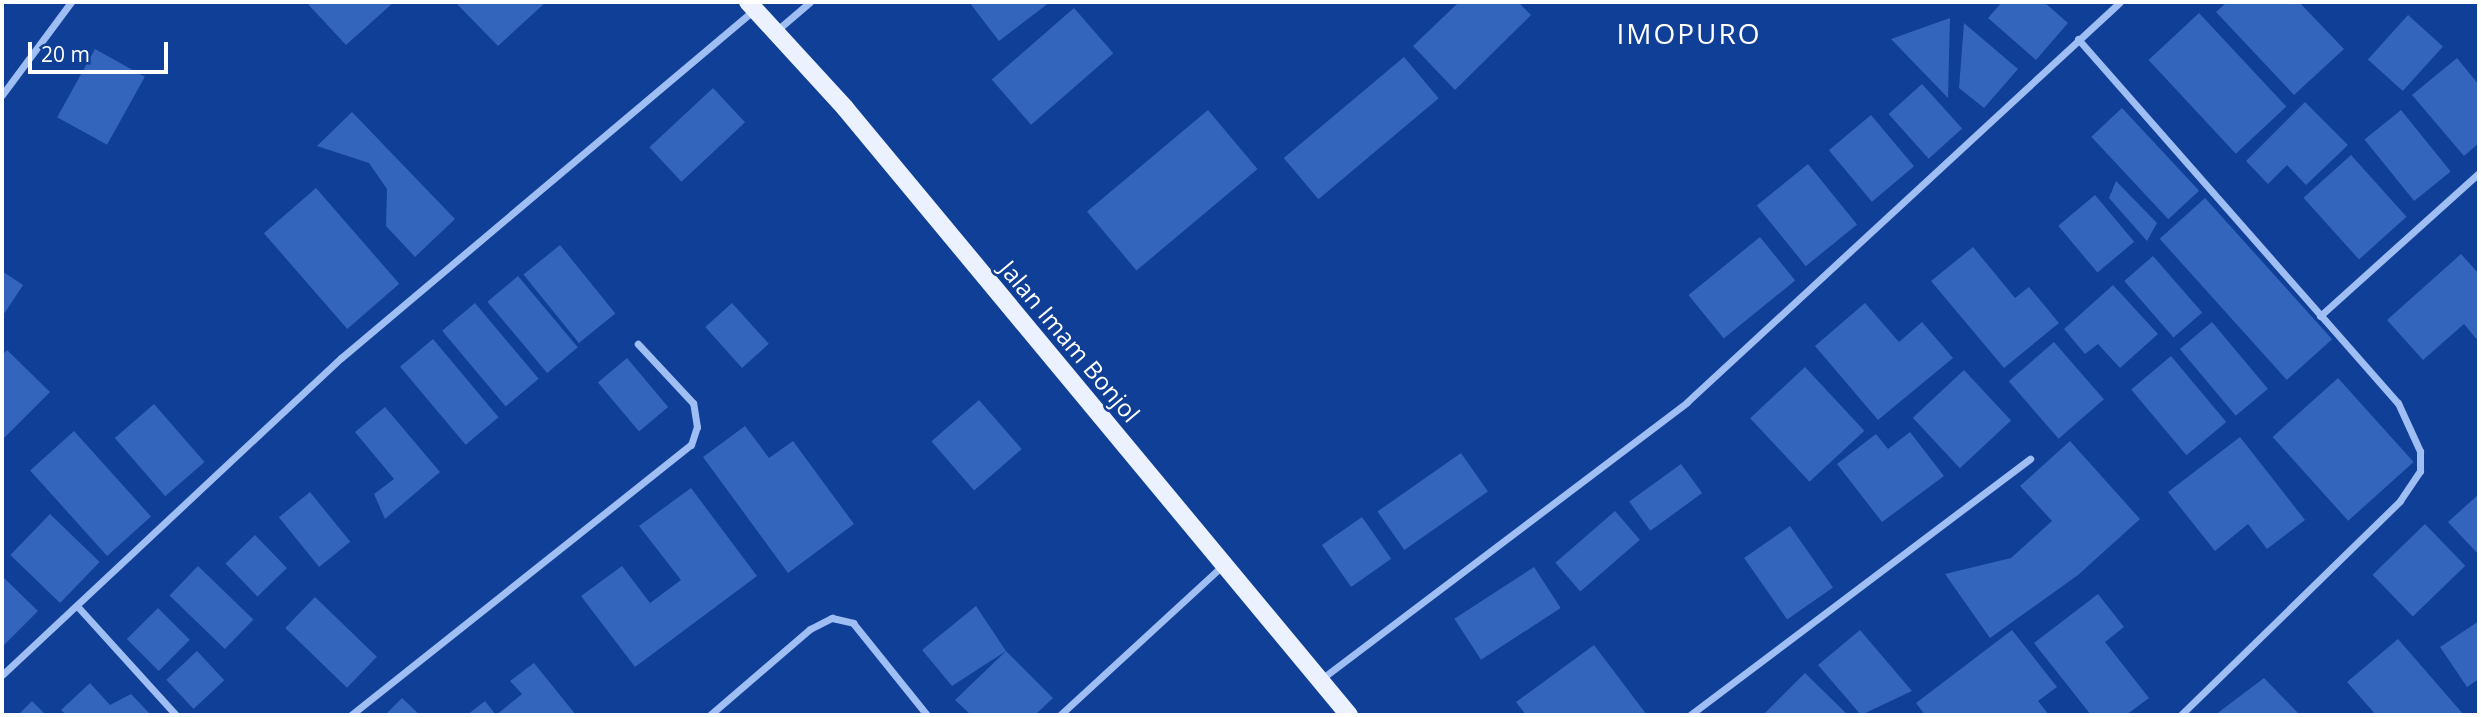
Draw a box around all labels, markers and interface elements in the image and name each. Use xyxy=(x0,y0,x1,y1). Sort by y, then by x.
district label: IMOPURO xyxy=(1617,16,1761,50)
scale bar xyxy=(32,28,172,72)
text: 20 m xyxy=(41,40,90,68)
street label: Jalan Imam Bonjol xyxy=(994,254,1146,428)

